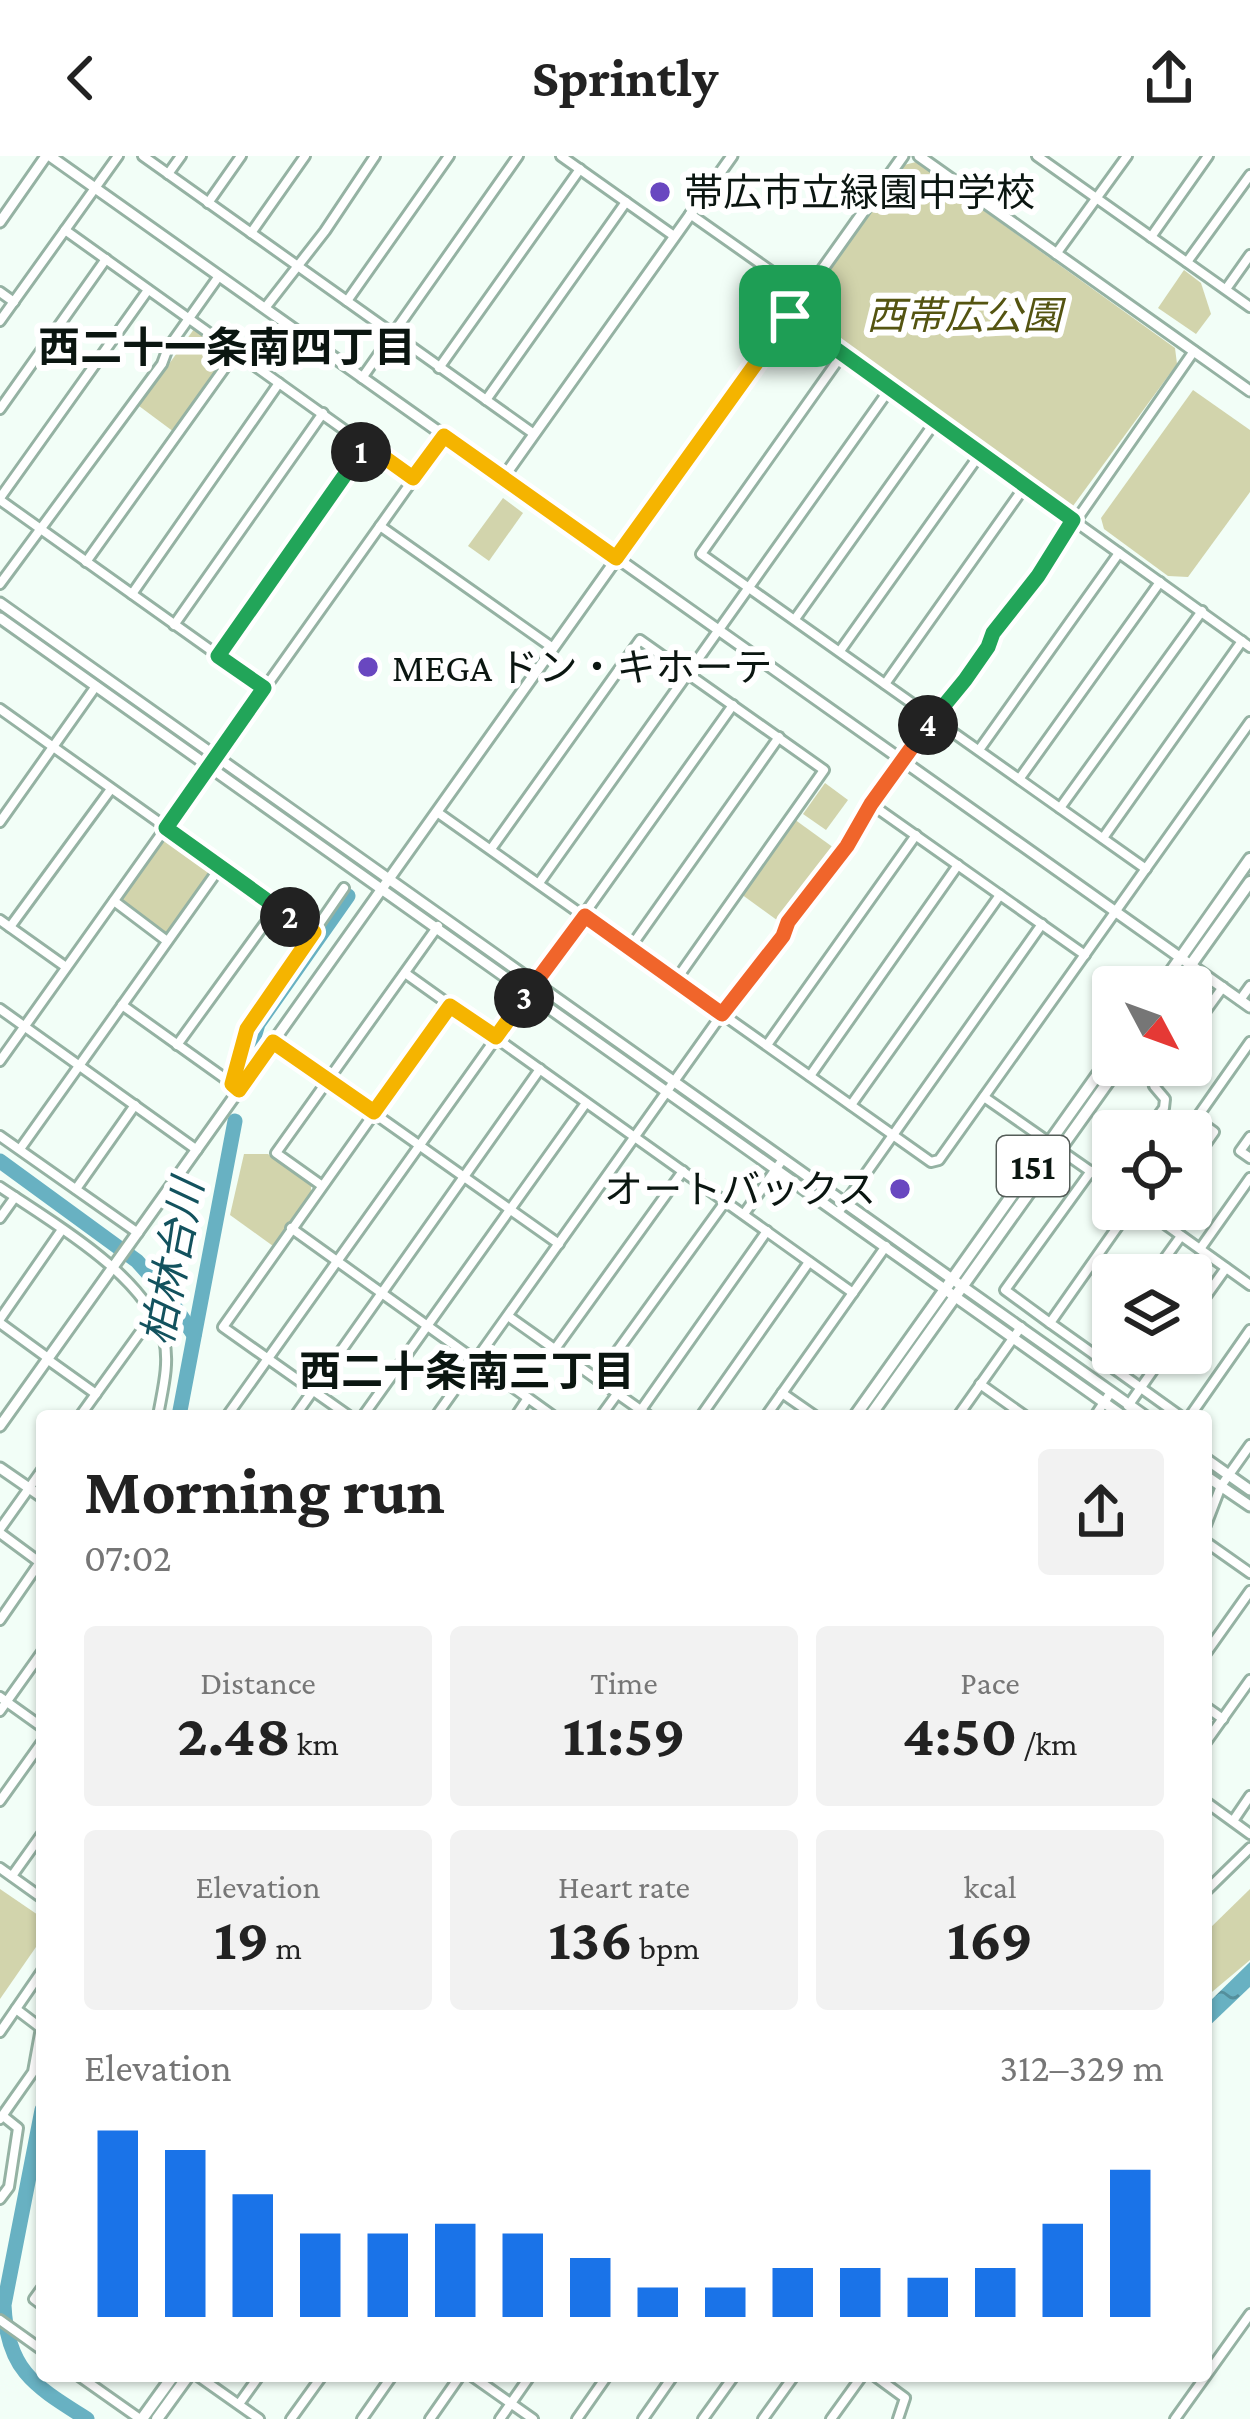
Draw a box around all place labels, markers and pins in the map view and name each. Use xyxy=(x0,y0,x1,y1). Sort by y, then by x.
place label: 帯広市立緑園中学校 xyxy=(684,171,1035,214)
marker: 帯広市立緑園中学校 xyxy=(647,179,673,205)
pin xyxy=(739,265,841,367)
pin: 1 xyxy=(331,422,391,482)
place label: MEGA ドン・キホーテ xyxy=(392,646,773,689)
marker: MEGA ドン・キホーテ xyxy=(355,654,381,680)
pin: 4 xyxy=(898,695,958,755)
pin: 2 xyxy=(260,887,320,947)
pin: 3 xyxy=(494,968,554,1028)
place label: オートバックス xyxy=(604,1168,876,1211)
marker: オートバックス xyxy=(887,1176,913,1202)

